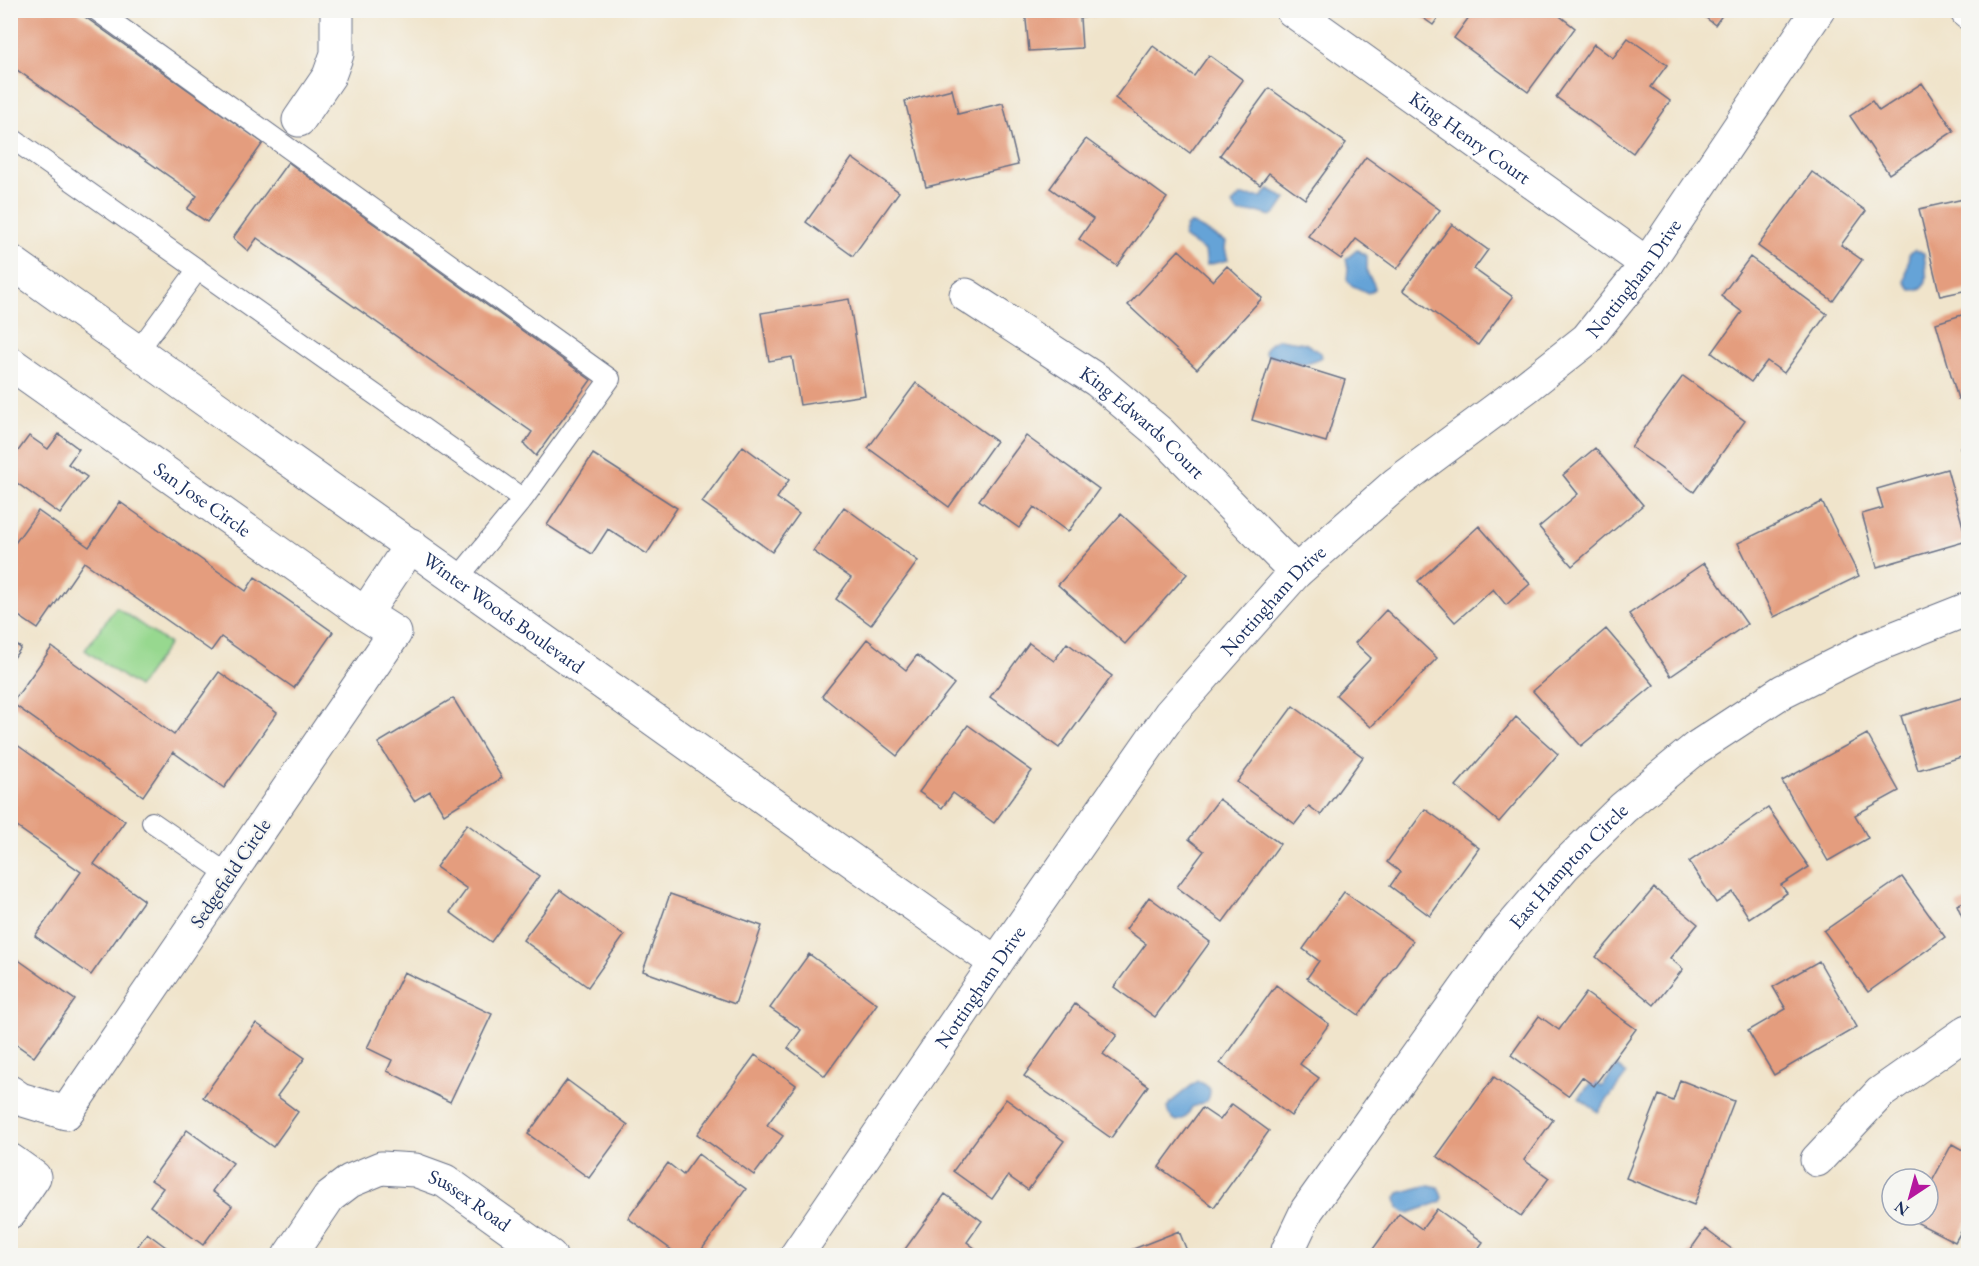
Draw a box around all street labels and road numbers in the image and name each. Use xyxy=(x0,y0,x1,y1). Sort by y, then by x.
street label: King Henry Court xyxy=(1404,85,1537,190)
street label: Nottingham Drive xyxy=(1580,213,1687,343)
street label: King Edwards Court xyxy=(1075,360,1211,485)
street label: San Jose Circle xyxy=(149,456,257,543)
street label: Nottingham Drive xyxy=(1215,539,1331,661)
street label: Winter Woods Boulevard xyxy=(418,546,591,680)
street label: East Hampton Circle xyxy=(1503,797,1634,934)
street label: Sedgefield Circle xyxy=(184,813,276,933)
street label: Nottingham Drive xyxy=(929,920,1031,1053)
street label: Sussex Road xyxy=(425,1163,517,1237)

